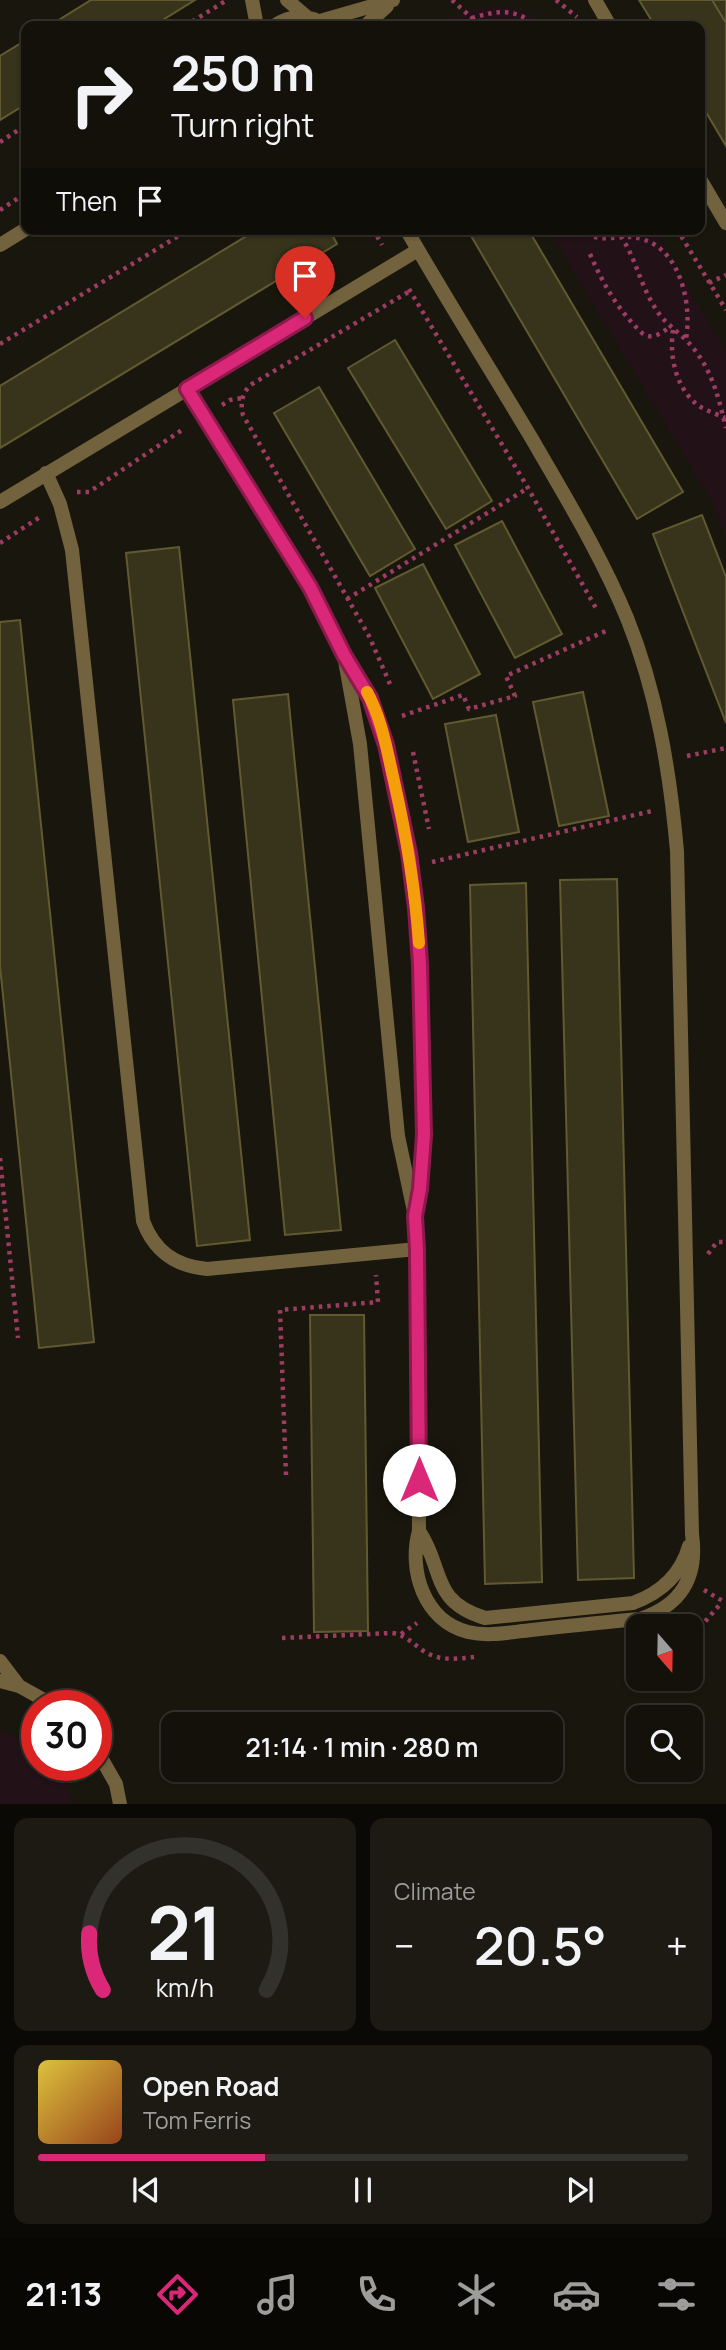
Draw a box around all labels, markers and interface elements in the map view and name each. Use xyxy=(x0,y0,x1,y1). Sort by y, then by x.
text: 250 m xyxy=(171,39,315,106)
icon: right xyxy=(56,49,147,140)
text: Turn right xyxy=(171,103,314,147)
icon: arrive xyxy=(131,182,169,220)
text: Then xyxy=(56,183,117,219)
pin xyxy=(275,246,335,318)
icon: arrive xyxy=(286,257,324,295)
position arrow xyxy=(382,1443,456,1517)
north arrow xyxy=(626,1614,704,1690)
map controls xyxy=(626,1614,703,1782)
speed limit sign: 30 xyxy=(21,1690,112,1781)
button: search xyxy=(626,1705,703,1782)
text: 21:14 · 1 min · 280 m xyxy=(245,1729,479,1765)
text: Climate xyxy=(394,1875,476,1907)
text: 21 xyxy=(147,1883,223,1983)
text: 20.5° xyxy=(474,1910,607,1981)
text: − xyxy=(394,1919,415,1971)
text: + xyxy=(666,1919,688,1971)
text: km/h xyxy=(156,1970,214,2005)
text: Open Road xyxy=(143,2068,279,2104)
text: Tom Ferris xyxy=(143,2104,251,2136)
icon: previous xyxy=(127,2171,165,2209)
icon: pause xyxy=(344,2171,382,2209)
icon: next xyxy=(561,2171,599,2209)
icon: directions xyxy=(153,2270,202,2319)
icon: music xyxy=(253,2270,302,2319)
icon: phone xyxy=(352,2270,401,2319)
icon: climate xyxy=(452,2270,501,2319)
icon: car xyxy=(552,2270,601,2319)
icon: filters xyxy=(652,2270,701,2319)
text: 21:13 xyxy=(25,2272,102,2316)

